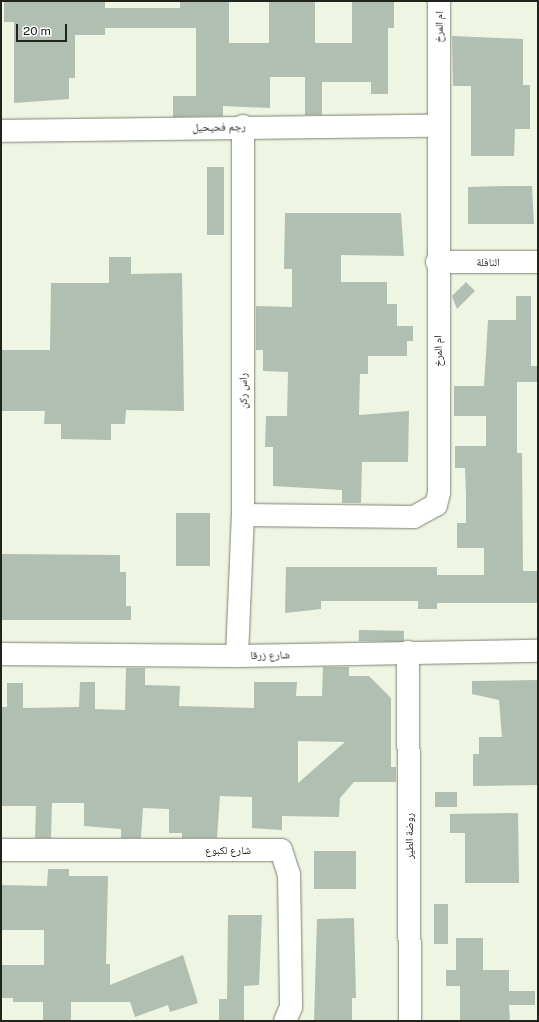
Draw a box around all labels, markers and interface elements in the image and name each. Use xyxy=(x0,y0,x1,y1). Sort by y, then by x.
street label: ام المرخ xyxy=(432,11,446,43)
scale bar xyxy=(18,16,69,42)
text: 20 m xyxy=(23,24,51,38)
street label: رجم فحيحيل xyxy=(192,120,246,134)
street label: النافلة xyxy=(476,255,500,269)
street label: ام المرخ xyxy=(431,335,445,367)
street label: راس ركن xyxy=(236,373,250,409)
street label: شارع زرقا xyxy=(250,648,290,662)
street label: روضة الطير xyxy=(402,813,416,859)
street label: شارع لكبوع xyxy=(205,843,251,857)

